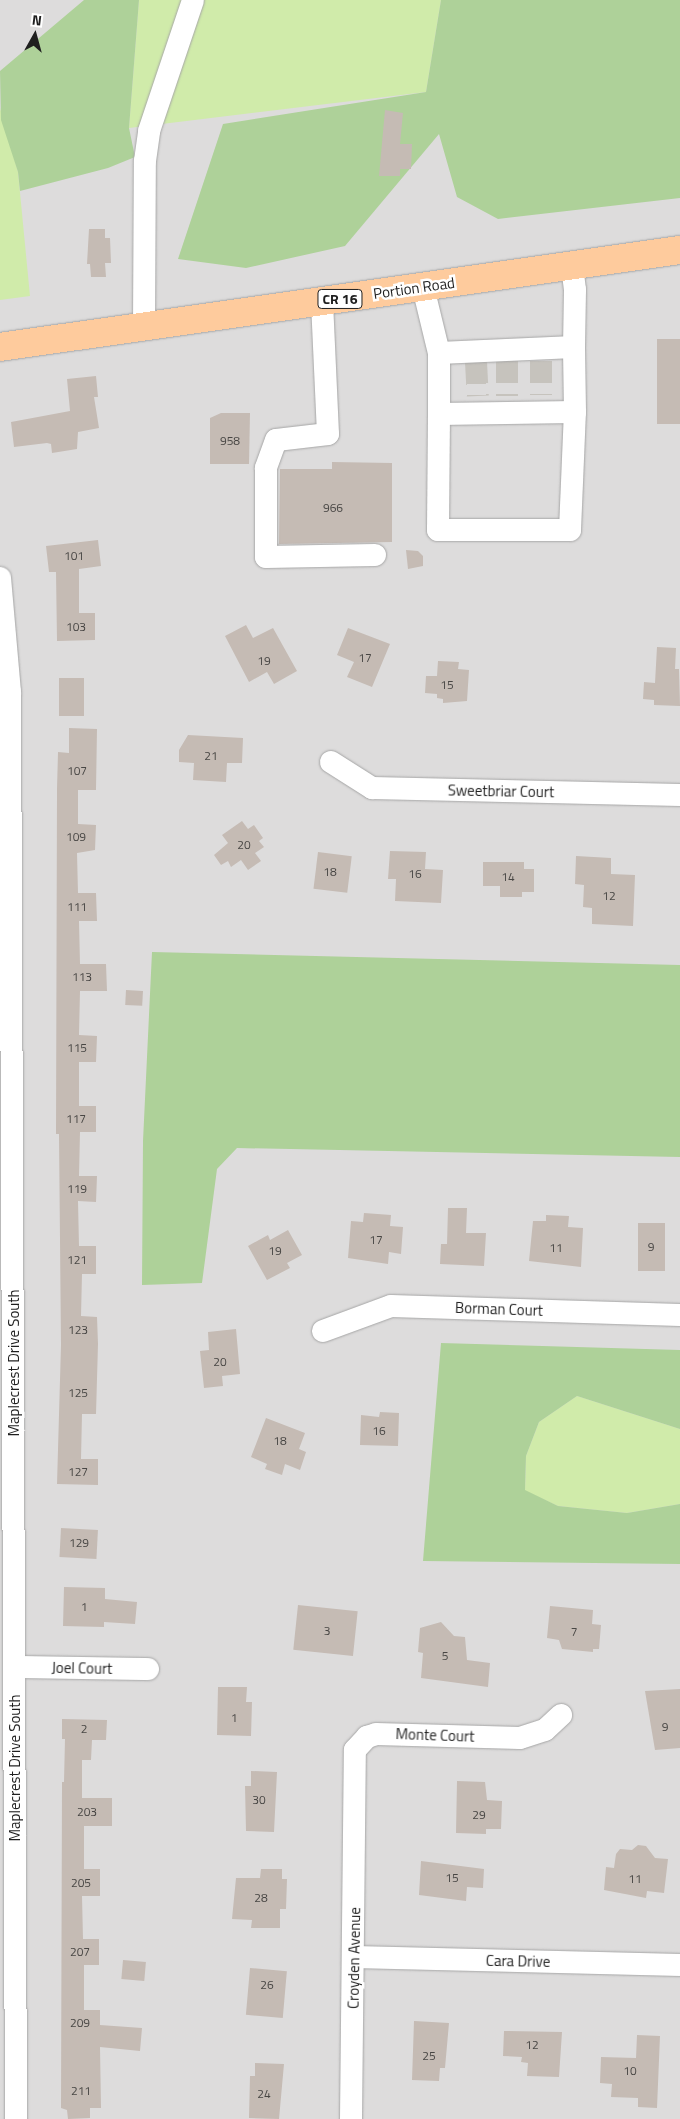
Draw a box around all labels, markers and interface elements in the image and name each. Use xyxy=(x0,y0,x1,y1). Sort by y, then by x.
text: N xyxy=(31,9,43,31)
north arrow xyxy=(10,10,60,60)
street label: Portion Road xyxy=(372,273,456,303)
road number: CR 16 xyxy=(316,288,364,310)
house number: 958 xyxy=(220,434,240,448)
house number: 966 xyxy=(323,501,343,515)
house number: 101 xyxy=(64,549,84,563)
house number: 103 xyxy=(66,620,86,634)
house number: 17 xyxy=(358,651,372,665)
house number: 19 xyxy=(257,654,271,668)
house number: 15 xyxy=(440,678,454,692)
house number: 21 xyxy=(204,749,218,763)
house number: 107 xyxy=(67,764,87,778)
street label: Sweetbriar Court xyxy=(448,781,554,801)
house number: 109 xyxy=(66,830,86,844)
house number: 20 xyxy=(237,838,251,852)
house number: 18 xyxy=(323,865,337,879)
house number: 16 xyxy=(408,867,422,881)
house number: 14 xyxy=(501,870,515,884)
house number: 12 xyxy=(602,889,616,903)
house number: 111 xyxy=(67,900,87,914)
house number: 113 xyxy=(72,970,92,984)
house number: 115 xyxy=(67,1041,87,1055)
house number: 117 xyxy=(66,1112,86,1126)
house number: 119 xyxy=(67,1182,87,1196)
house number: 17 xyxy=(369,1233,383,1247)
house number: 9 xyxy=(648,1240,654,1254)
house number: 11 xyxy=(549,1241,563,1255)
house number: 19 xyxy=(268,1244,282,1258)
house number: 121 xyxy=(67,1253,87,1267)
street label: Maplecrest Drive South xyxy=(5,1289,23,1437)
street label: Borman Court xyxy=(455,1298,543,1320)
house number: 123 xyxy=(68,1323,88,1337)
house number: 20 xyxy=(213,1355,227,1369)
house number: 125 xyxy=(68,1386,88,1400)
house number: 16 xyxy=(372,1424,386,1438)
house number: 18 xyxy=(273,1434,287,1448)
house number: 127 xyxy=(68,1465,88,1479)
house number: 129 xyxy=(69,1536,89,1550)
house number: 1 xyxy=(81,1600,87,1614)
house number: 3 xyxy=(324,1624,330,1638)
house number: 7 xyxy=(571,1625,577,1639)
house number: 5 xyxy=(442,1649,448,1663)
street label: Joel Court xyxy=(51,1658,113,1678)
street label: Maplecrest Drive South xyxy=(6,1694,24,1842)
house number: 1 xyxy=(231,1711,237,1725)
house number: 9 xyxy=(662,1720,668,1734)
house number: 2 xyxy=(81,1722,87,1736)
street label: Monte Court xyxy=(395,1725,475,1745)
house number: 30 xyxy=(252,1793,266,1807)
house number: 203 xyxy=(77,1805,97,1819)
house number: 29 xyxy=(472,1808,486,1822)
house number: 15 xyxy=(445,1871,459,1885)
house number: 11 xyxy=(628,1872,642,1886)
house number: 205 xyxy=(71,1876,91,1890)
house number: 28 xyxy=(254,1891,268,1905)
street label: Croyden Avenue xyxy=(344,1907,364,2009)
house number: 207 xyxy=(70,1945,90,1959)
street label: Cara Drive xyxy=(486,1951,550,1971)
house number: 26 xyxy=(260,1978,274,1992)
house number: 209 xyxy=(70,2016,90,2030)
house number: 12 xyxy=(525,2038,539,2052)
house number: 25 xyxy=(422,2049,436,2063)
house number: 10 xyxy=(623,2064,637,2078)
house number: 211 xyxy=(71,2084,91,2098)
house number: 24 xyxy=(257,2087,271,2101)

